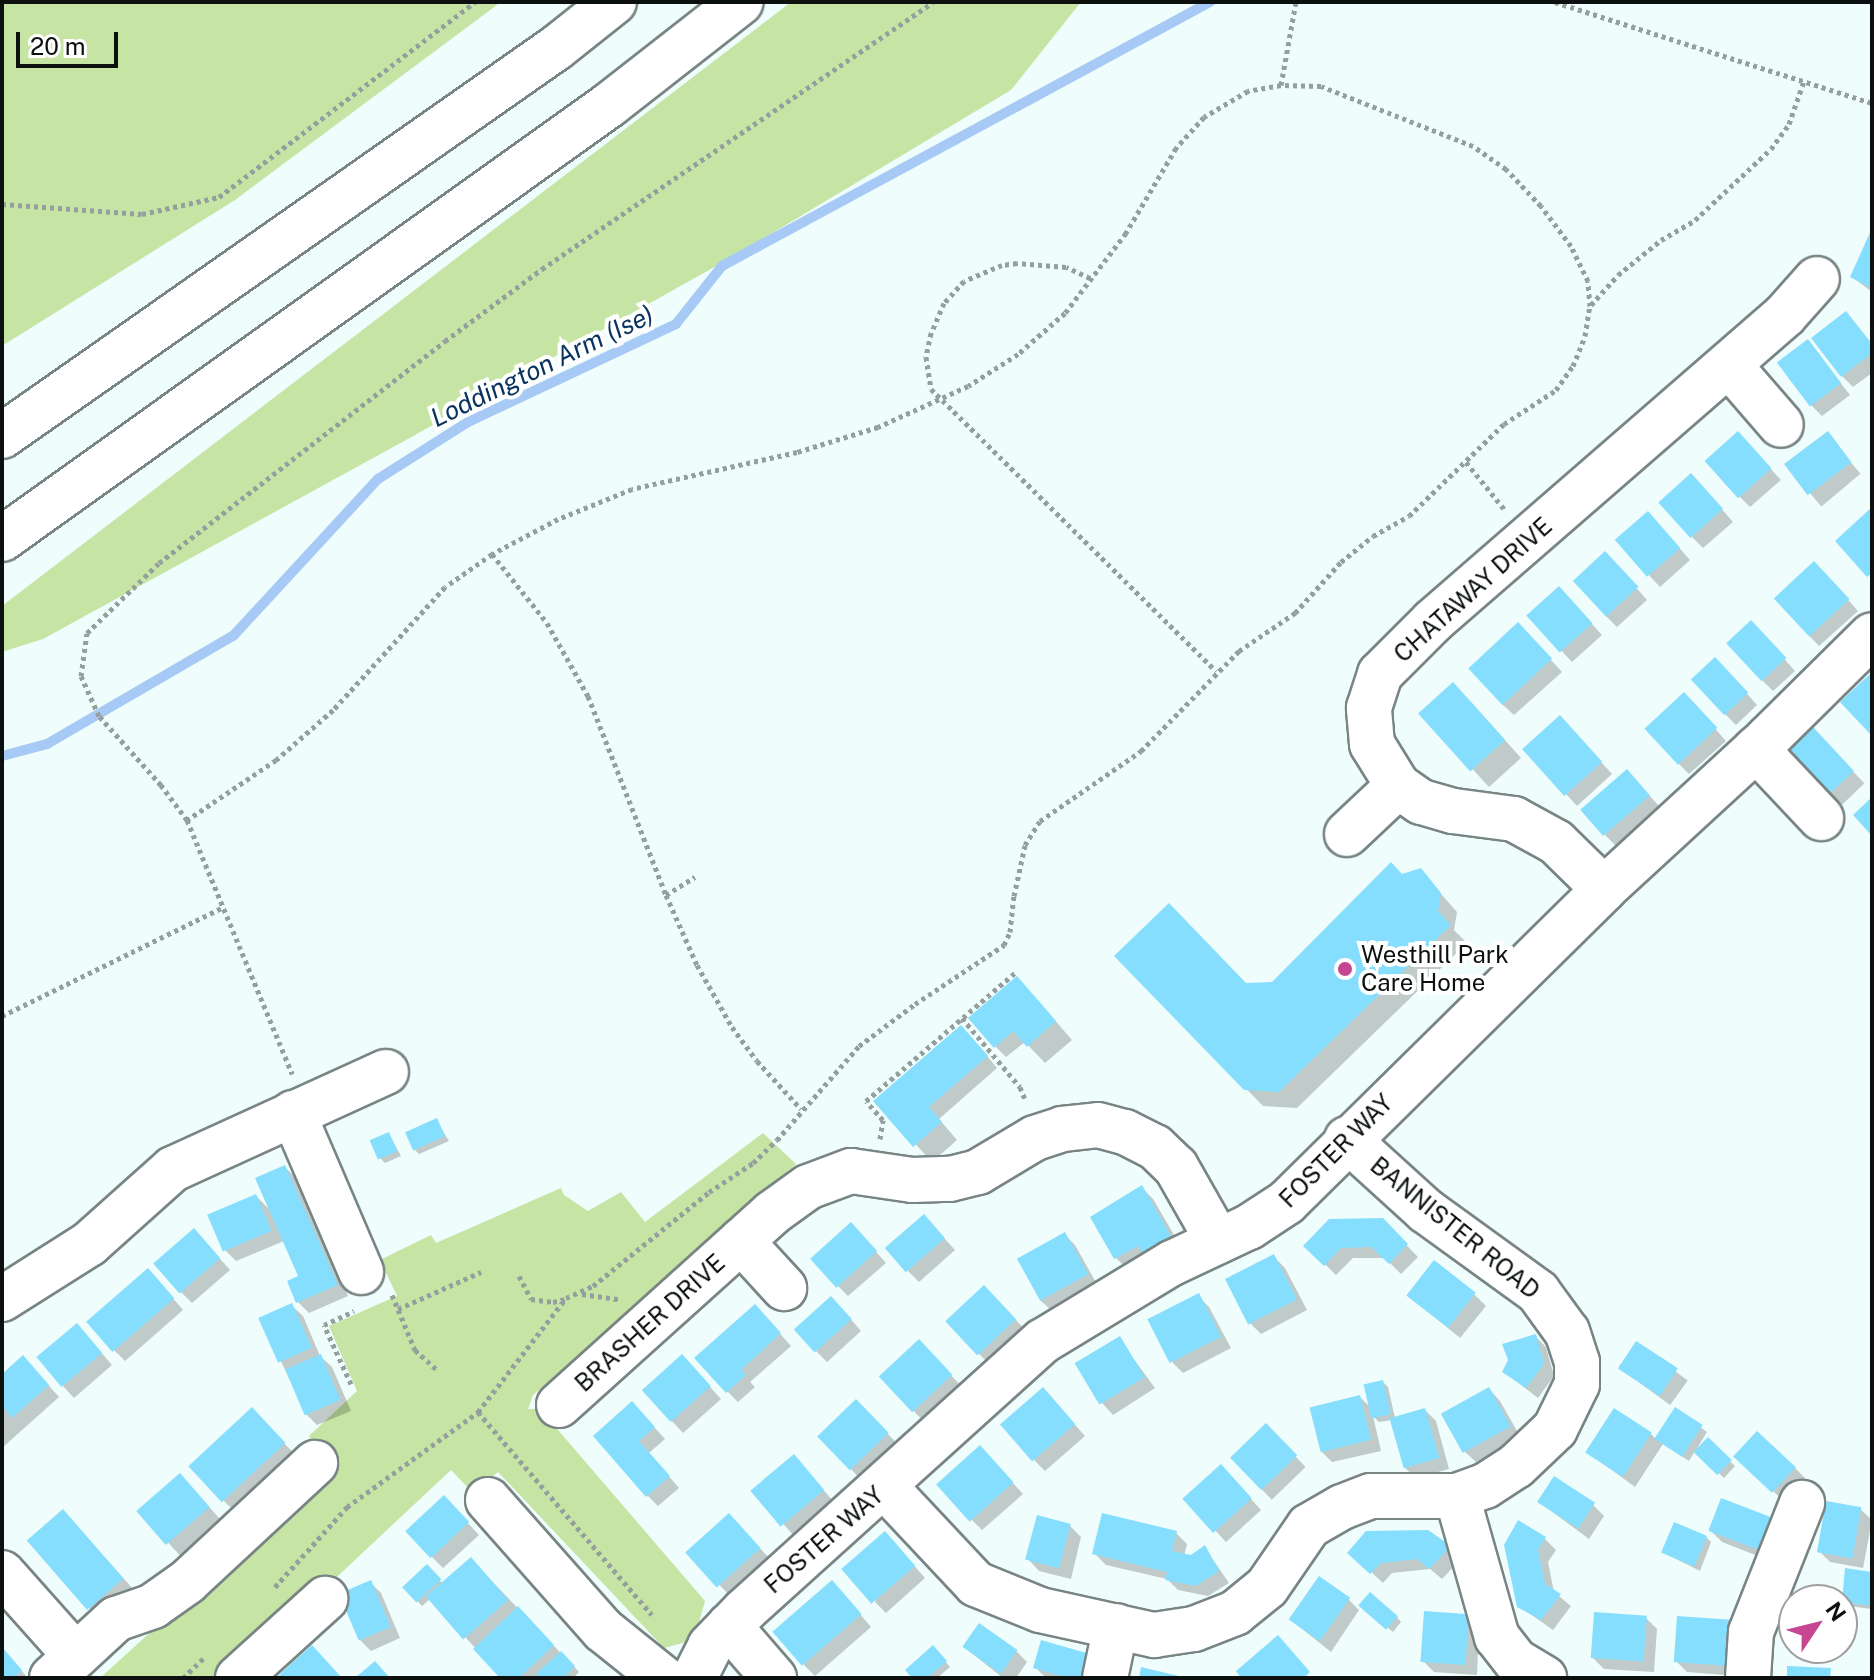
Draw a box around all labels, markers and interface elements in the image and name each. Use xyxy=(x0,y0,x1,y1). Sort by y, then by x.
scale bar xyxy=(20,16,122,66)
text: 20 m xyxy=(30,32,86,60)
water label: Loddington Arm (Ise) xyxy=(425,298,659,434)
street label: CHATAWAY DRIVE xyxy=(1388,511,1558,669)
place label: Westhill Park Care Home xyxy=(1361,941,1509,997)
marker: Westhill Park Care Home xyxy=(1336,960,1354,978)
street label: FOSTER WAY xyxy=(1273,1088,1399,1214)
street label: BANNISTER ROAD xyxy=(1365,1151,1545,1305)
street label: BRASHER DRIVE xyxy=(569,1248,731,1398)
street label: FOSTER WAY xyxy=(758,1480,890,1600)
north arrow xyxy=(1778,1584,1858,1664)
text: N xyxy=(1820,1597,1852,1626)

